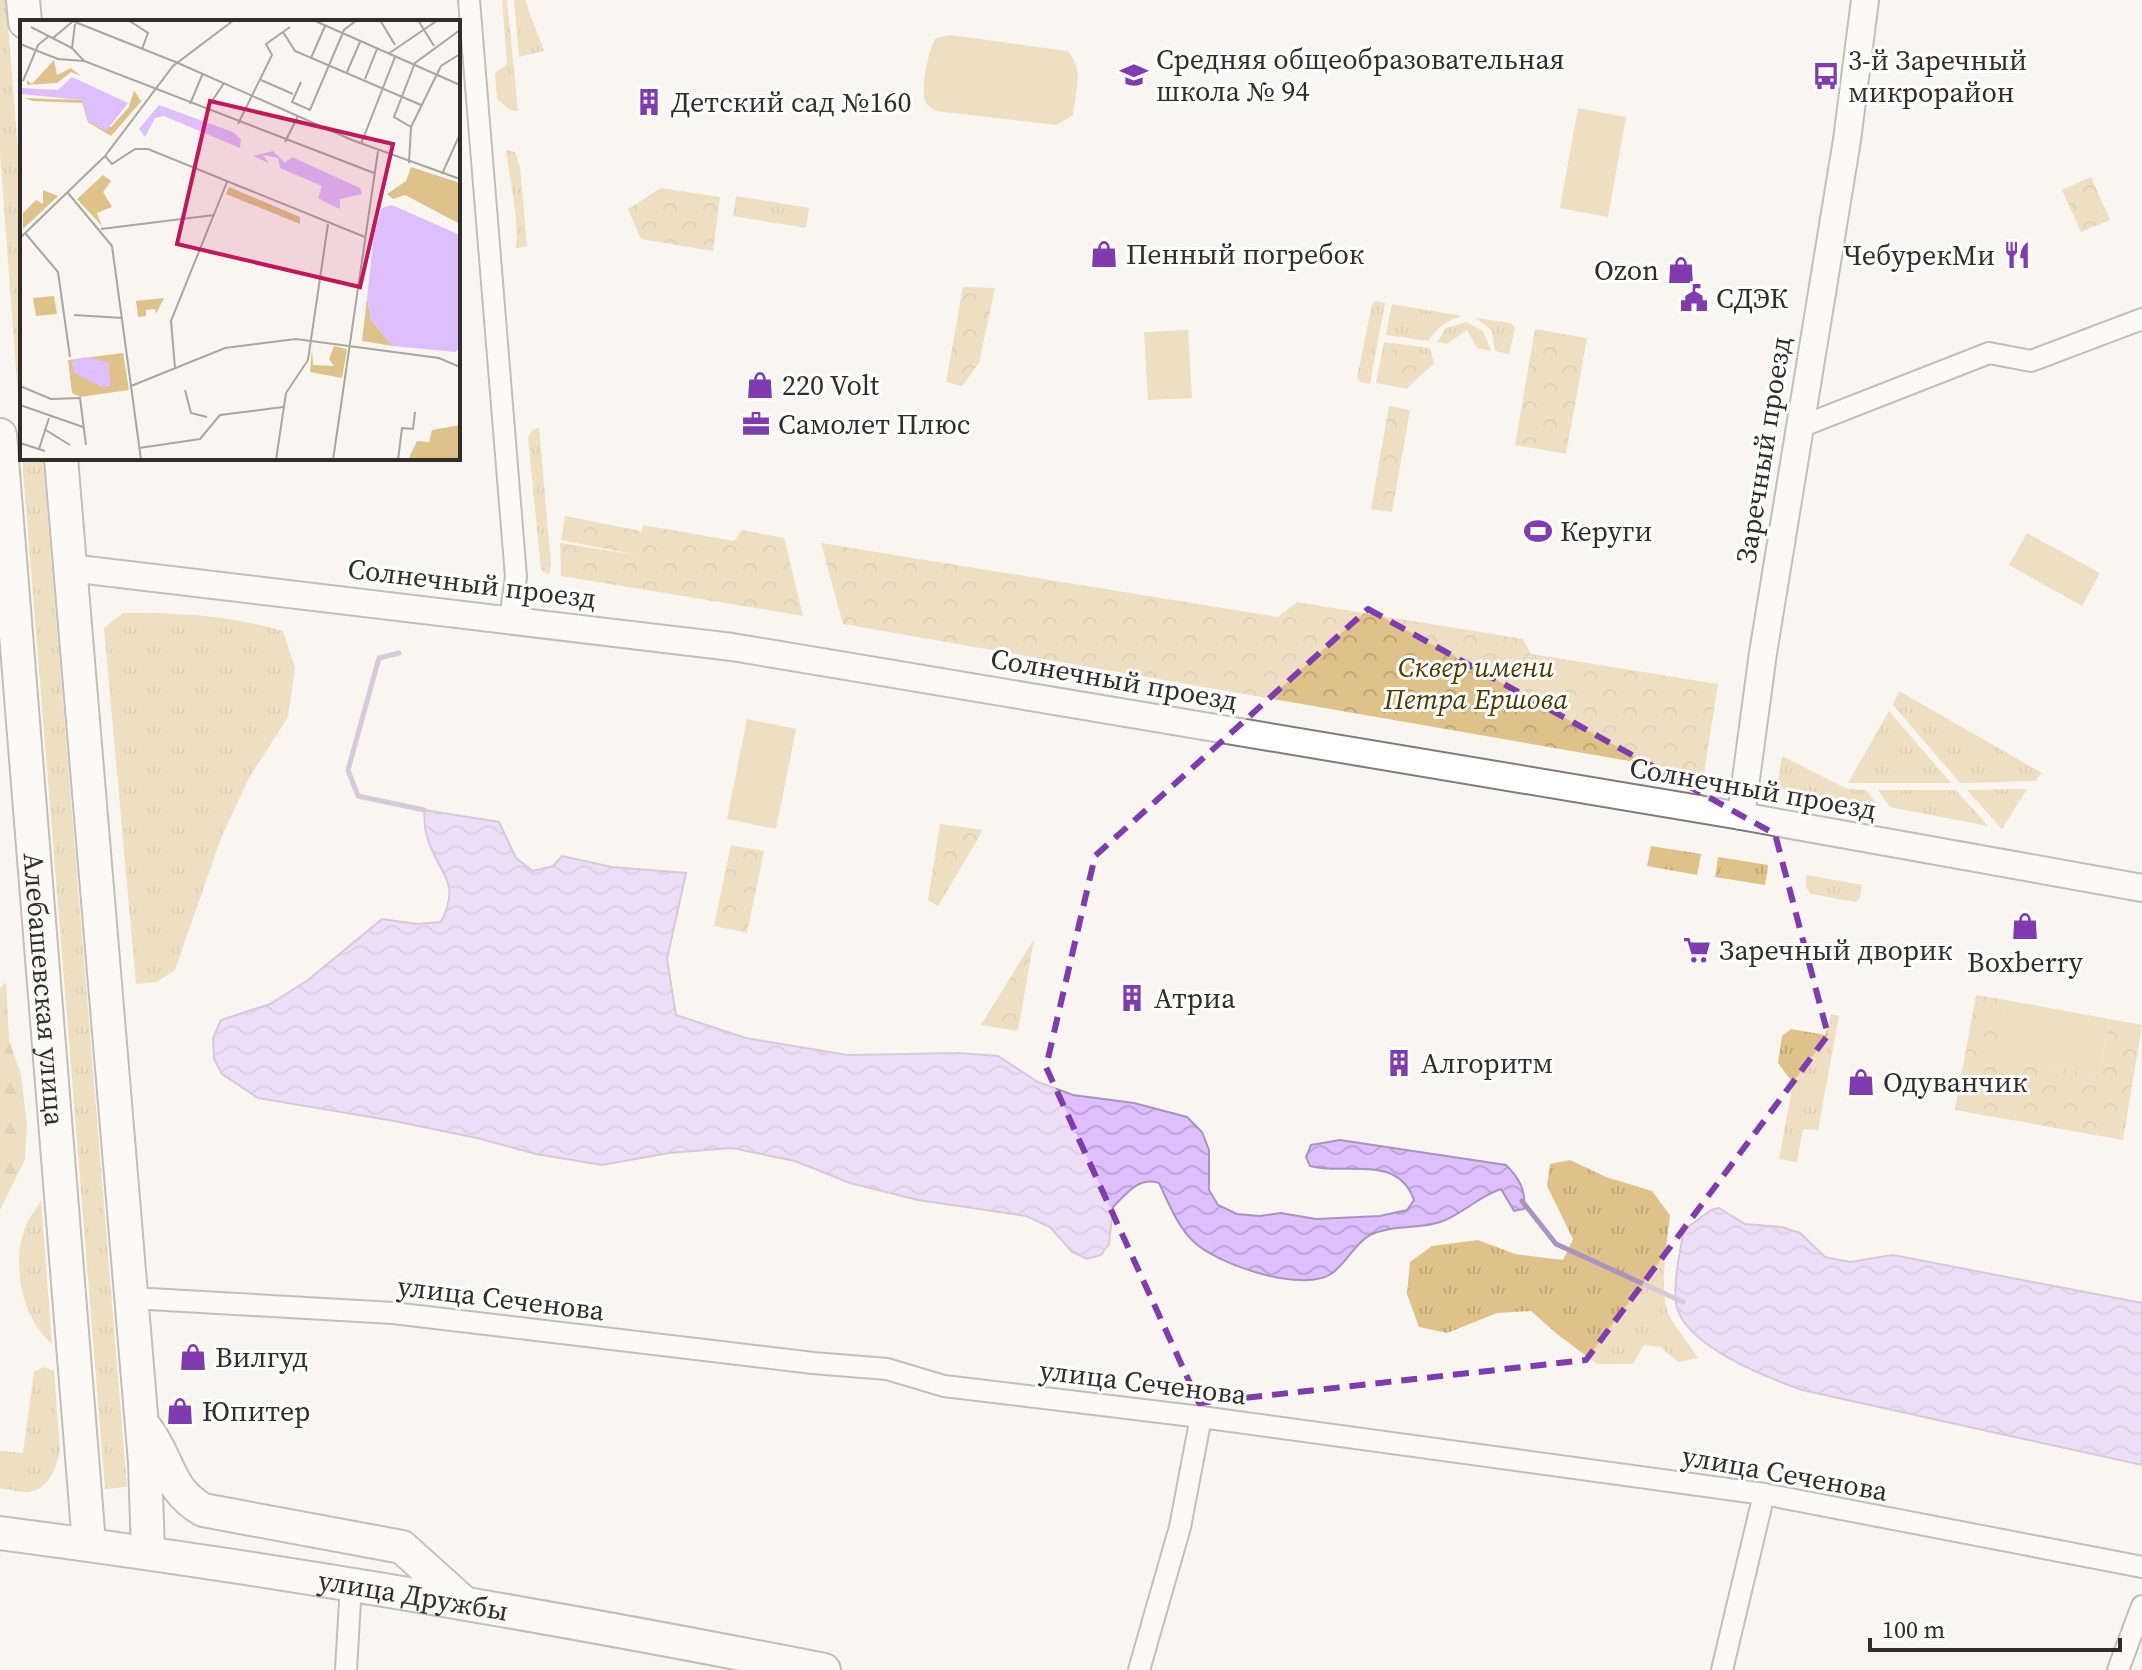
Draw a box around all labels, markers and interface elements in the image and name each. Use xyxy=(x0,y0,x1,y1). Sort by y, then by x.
inset map xyxy=(20,20,460,460)
place label: Средняя общеобразовательная школа № 94 xyxy=(1156,40,1565,110)
place label: 3-й Заречный микрорайон xyxy=(1848,41,2027,111)
school or university icon: Средняя общеобразовательная школа № 94 xyxy=(1119,60,1149,90)
bus stop icon: 3-й Заречный микрорайон xyxy=(1811,61,1841,91)
place label: Детский сад №160 xyxy=(671,83,912,121)
building icon: Детский сад №160 xyxy=(634,87,664,117)
place label: Пенный погребок xyxy=(1126,235,1365,273)
place label: ЧебурекМи xyxy=(1843,236,1995,274)
shop icon: Пенный погребок xyxy=(1089,239,1119,269)
restaurant icon: ЧебурекМи xyxy=(2002,240,2032,270)
place label: Ozon xyxy=(1594,251,1659,289)
shop icon: Ozon xyxy=(1666,255,1696,285)
place label: СДЭК xyxy=(1716,279,1788,317)
public building icon: СДЭК xyxy=(1679,283,1709,313)
street label: Заречный проезд xyxy=(1726,334,1800,566)
place label: 220 Volt xyxy=(782,366,880,404)
shop icon: 220 Volt xyxy=(745,370,775,400)
place label: Самолет Плюс xyxy=(778,405,970,443)
office icon: Самолет Плюс xyxy=(741,409,771,439)
place label: Керуги xyxy=(1560,512,1652,550)
sports icon: Керуги xyxy=(1523,516,1553,546)
street label: Солнечный проезд xyxy=(346,549,598,617)
street label: Солнечный проезд xyxy=(988,639,1240,719)
park label: Сквер имени Петра Ершова xyxy=(1383,648,1569,718)
street label: Солнечный проезд xyxy=(1627,748,1879,828)
street label: Алебашевская улица xyxy=(15,851,74,1128)
shop icon: Boxberry xyxy=(2010,911,2040,941)
place label: Заречный дворик xyxy=(1719,931,1953,969)
supermarket icon: Заречный дворик xyxy=(1682,935,1712,965)
place label: Boxberry xyxy=(1967,943,2084,981)
place label: Атриа xyxy=(1154,979,1236,1017)
building icon: Атриа xyxy=(1117,983,1147,1013)
place label: Алгоритм xyxy=(1421,1044,1553,1082)
building icon: Алгоритм xyxy=(1384,1048,1414,1078)
place label: Одуванчик xyxy=(1883,1063,2028,1101)
shop icon: Одуванчик xyxy=(1846,1067,1876,1097)
street label: улица Сеченова xyxy=(395,1266,607,1330)
place label: Вилгуд xyxy=(215,1338,308,1376)
shop icon: Вилгуд xyxy=(178,1342,208,1372)
street label: улица Сеченова xyxy=(1037,1350,1249,1414)
place label: Юпитер xyxy=(202,1392,310,1430)
shop icon: Юпитер xyxy=(165,1396,195,1426)
street label: улица Сеченова xyxy=(1679,1436,1891,1510)
street label: улица Дружбы xyxy=(315,1561,511,1630)
scale bar xyxy=(1870,1602,2120,1652)
text: 100 m xyxy=(1882,1613,1945,1646)

